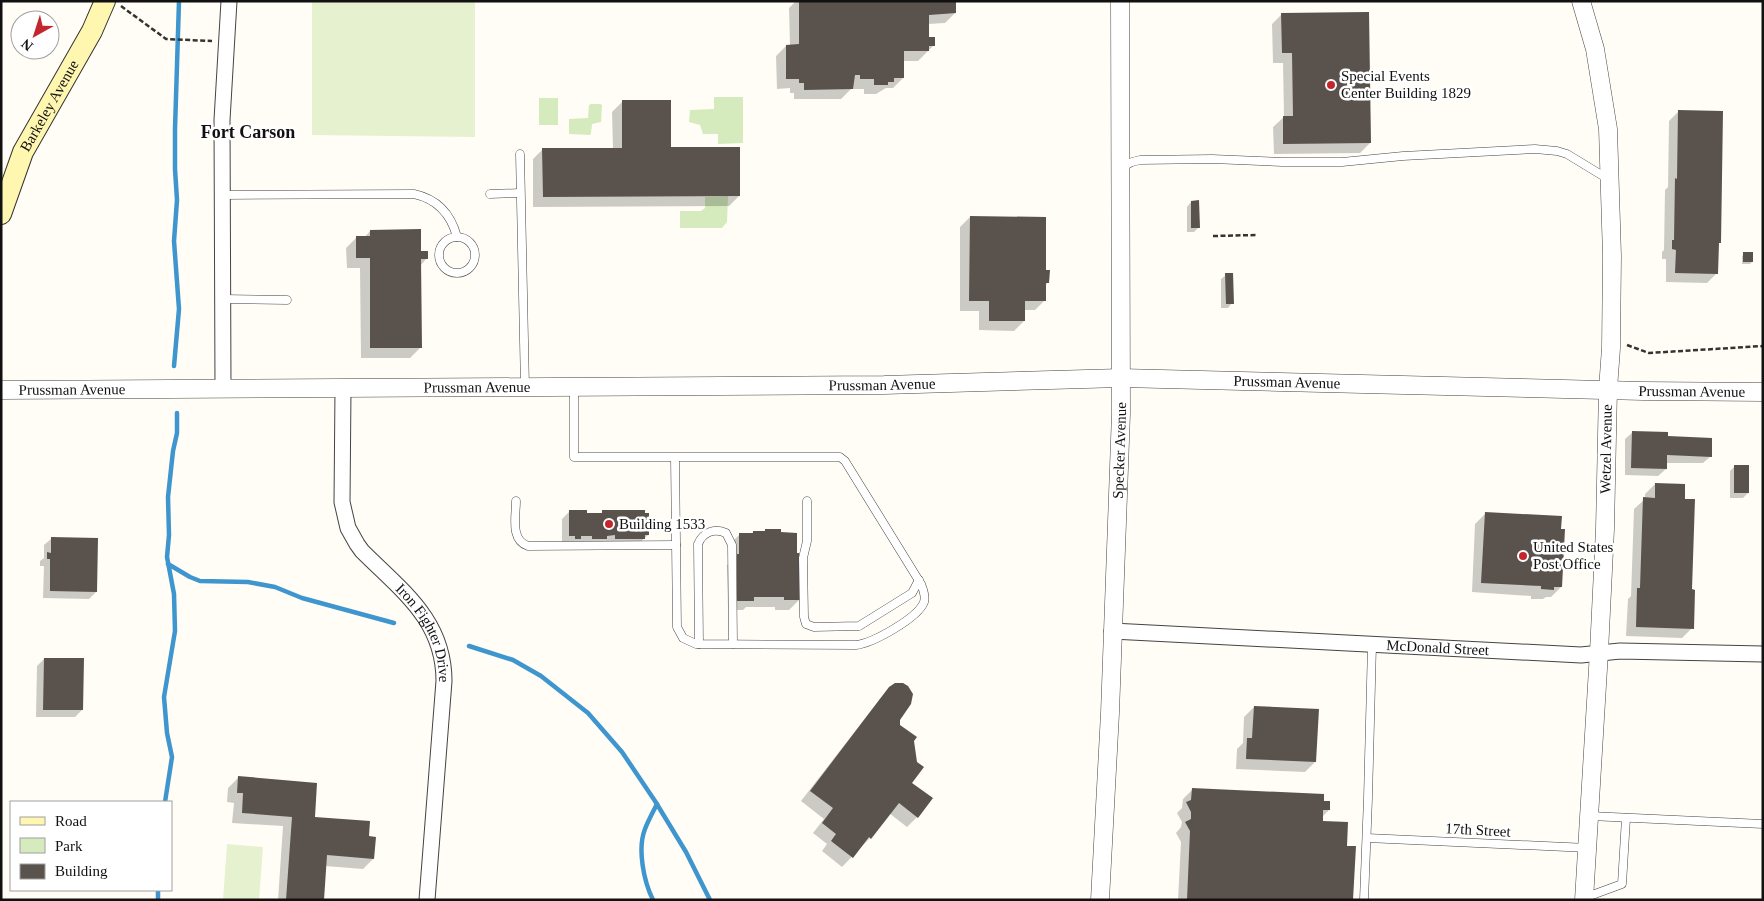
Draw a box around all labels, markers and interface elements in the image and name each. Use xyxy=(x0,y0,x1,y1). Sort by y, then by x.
north arrow xyxy=(10,10,60,60)
text: N xyxy=(18,36,36,54)
street label: Barkeley Avenue xyxy=(17,57,82,154)
place label: Special Events Center Building 1829 xyxy=(1341,68,1471,101)
marker: Special Events Center Building 1829 xyxy=(1325,79,1337,91)
district label: Fort Carson xyxy=(201,122,295,142)
street label: Prussman Avenue xyxy=(1233,373,1341,391)
street label: Prussman Avenue xyxy=(828,375,936,393)
street label: Prussman Avenue xyxy=(424,379,531,396)
street label: Prussman Avenue xyxy=(19,381,126,398)
street label: Prussman Avenue xyxy=(1638,383,1746,400)
street label: Specker Avenue xyxy=(1110,402,1129,499)
street label: Wetzel Avenue xyxy=(1597,404,1615,494)
place label: Building 1533 xyxy=(619,516,705,532)
marker: Building 1533 xyxy=(603,518,615,530)
place label: United States Post Office xyxy=(1533,539,1614,572)
marker: United States Post Office xyxy=(1517,550,1529,562)
street label: Iron Fighter Drive xyxy=(393,580,452,683)
street label: McDonald Street xyxy=(1386,637,1490,658)
legend xyxy=(10,801,172,891)
text: Road xyxy=(55,813,87,829)
street label: 17th Street xyxy=(1445,820,1512,840)
text: Park xyxy=(55,838,83,854)
text: Building xyxy=(55,863,108,879)

